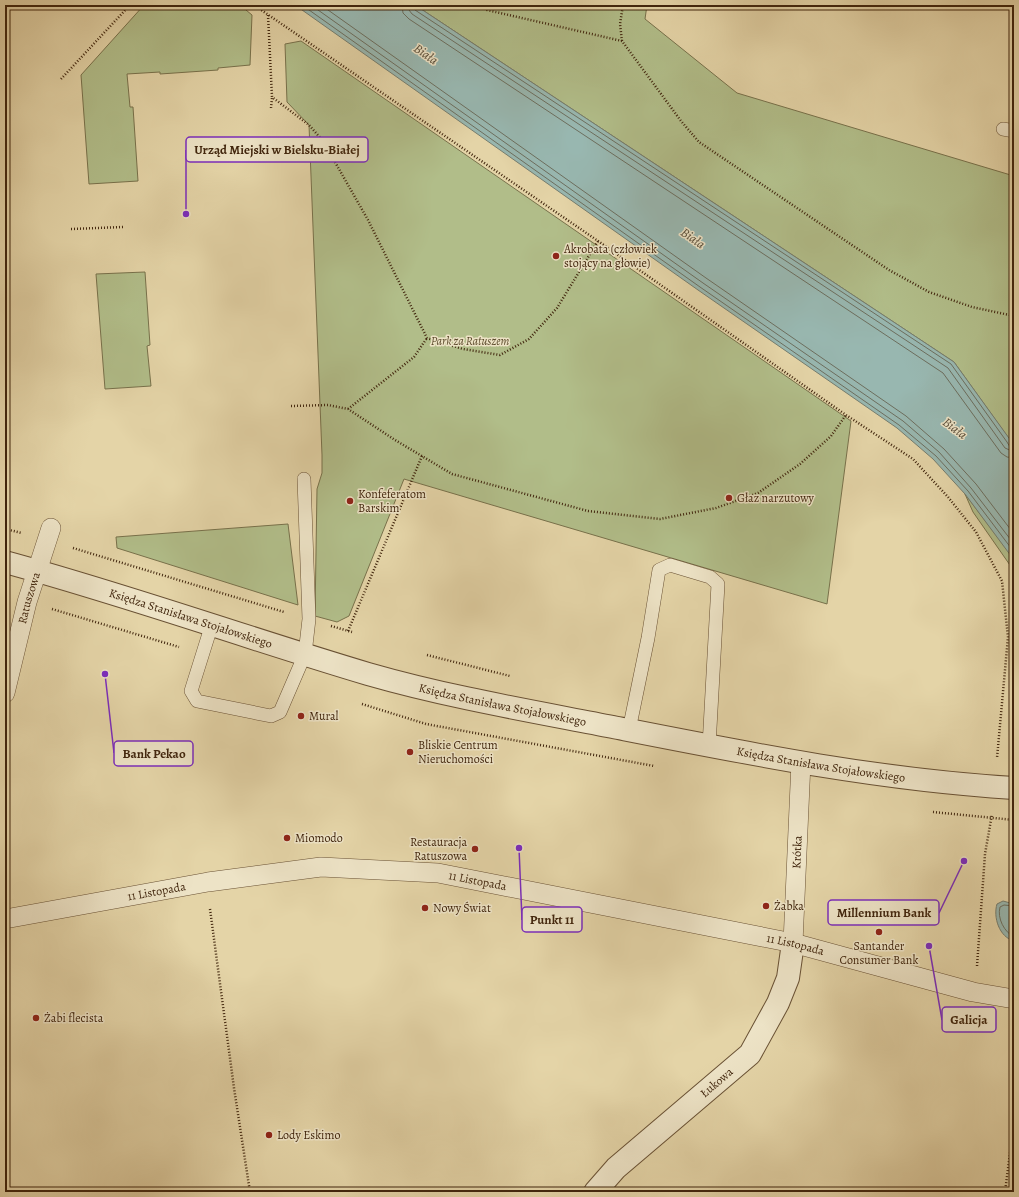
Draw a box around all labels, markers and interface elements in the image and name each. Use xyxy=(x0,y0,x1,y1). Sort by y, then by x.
water label: Biała xyxy=(410,40,442,68)
callout: Urząd Miejski w Bielsku-Białej xyxy=(186,137,368,162)
text: Urząd Miejski w Bielsku-Białej xyxy=(194,141,360,158)
water label: Biała xyxy=(677,224,709,252)
place label: Akrobata (człowiek stojący na głowie) xyxy=(563,241,657,271)
marker: Akrobata (człowiek stojący na głowie) xyxy=(551,251,561,261)
park label: Park za Ratuszem xyxy=(431,333,509,349)
water label: Biała xyxy=(939,413,971,443)
place label: Konfeferatom Barskim xyxy=(358,486,426,516)
place label: Głaz narzutowy xyxy=(737,490,815,506)
marker: Głaz narzutowy xyxy=(724,493,734,503)
marker: Konfeferatom Barskim xyxy=(345,496,355,506)
street label: Ratuszowa xyxy=(14,570,44,625)
street label: Księdza Stanisława Stojałowskiego xyxy=(107,585,274,652)
street label: Księdza Stanisława Stojałowskiego xyxy=(417,680,588,730)
place label: Mural xyxy=(309,708,338,724)
marker: Mural xyxy=(296,711,306,721)
place label: Bliskie Centrum Nieruchomości xyxy=(418,737,498,767)
callout: Bank Pekao xyxy=(114,741,193,766)
street label: Księdza Stanisława Stojałowskiego xyxy=(735,743,906,786)
text: Bank Pekao xyxy=(122,745,186,762)
marker: Bliskie Centrum Nieruchomości xyxy=(405,747,415,757)
place label: Miomodo xyxy=(295,830,343,846)
marker: Miomodo xyxy=(282,833,292,843)
place label: Restauracja Ratuszowa xyxy=(410,834,467,864)
street label: Krótka xyxy=(788,835,806,869)
marker: Restauracja Ratuszowa xyxy=(470,844,480,854)
street label: 11 Listopada xyxy=(447,867,509,894)
street label: 11 Listopada xyxy=(126,878,187,905)
place label: Żabka xyxy=(774,898,804,914)
place label: Nowy Świat xyxy=(433,900,491,916)
callout: Millennium Bank xyxy=(828,900,939,925)
marker: Żabka xyxy=(761,901,771,911)
marker: Nowy Świat xyxy=(420,903,430,913)
text: Millennium Bank xyxy=(837,904,932,921)
callout: Punkt 11 xyxy=(522,907,582,932)
text: Punkt 11 xyxy=(530,911,575,928)
marker: Santander Consumer Bank xyxy=(874,927,884,937)
street label: 11 Listopada xyxy=(765,930,826,959)
place label: Santander Consumer Bank xyxy=(840,938,918,968)
callout: Galicja xyxy=(942,1007,996,1032)
place label: Żabi flecista xyxy=(44,1010,104,1026)
text: Galicja xyxy=(950,1011,988,1028)
marker: Żabi flecista xyxy=(31,1013,41,1023)
street label: Łukowa xyxy=(697,1064,737,1101)
place label: Lody Eskimo xyxy=(277,1127,340,1143)
marker: Lody Eskimo xyxy=(264,1130,274,1140)

